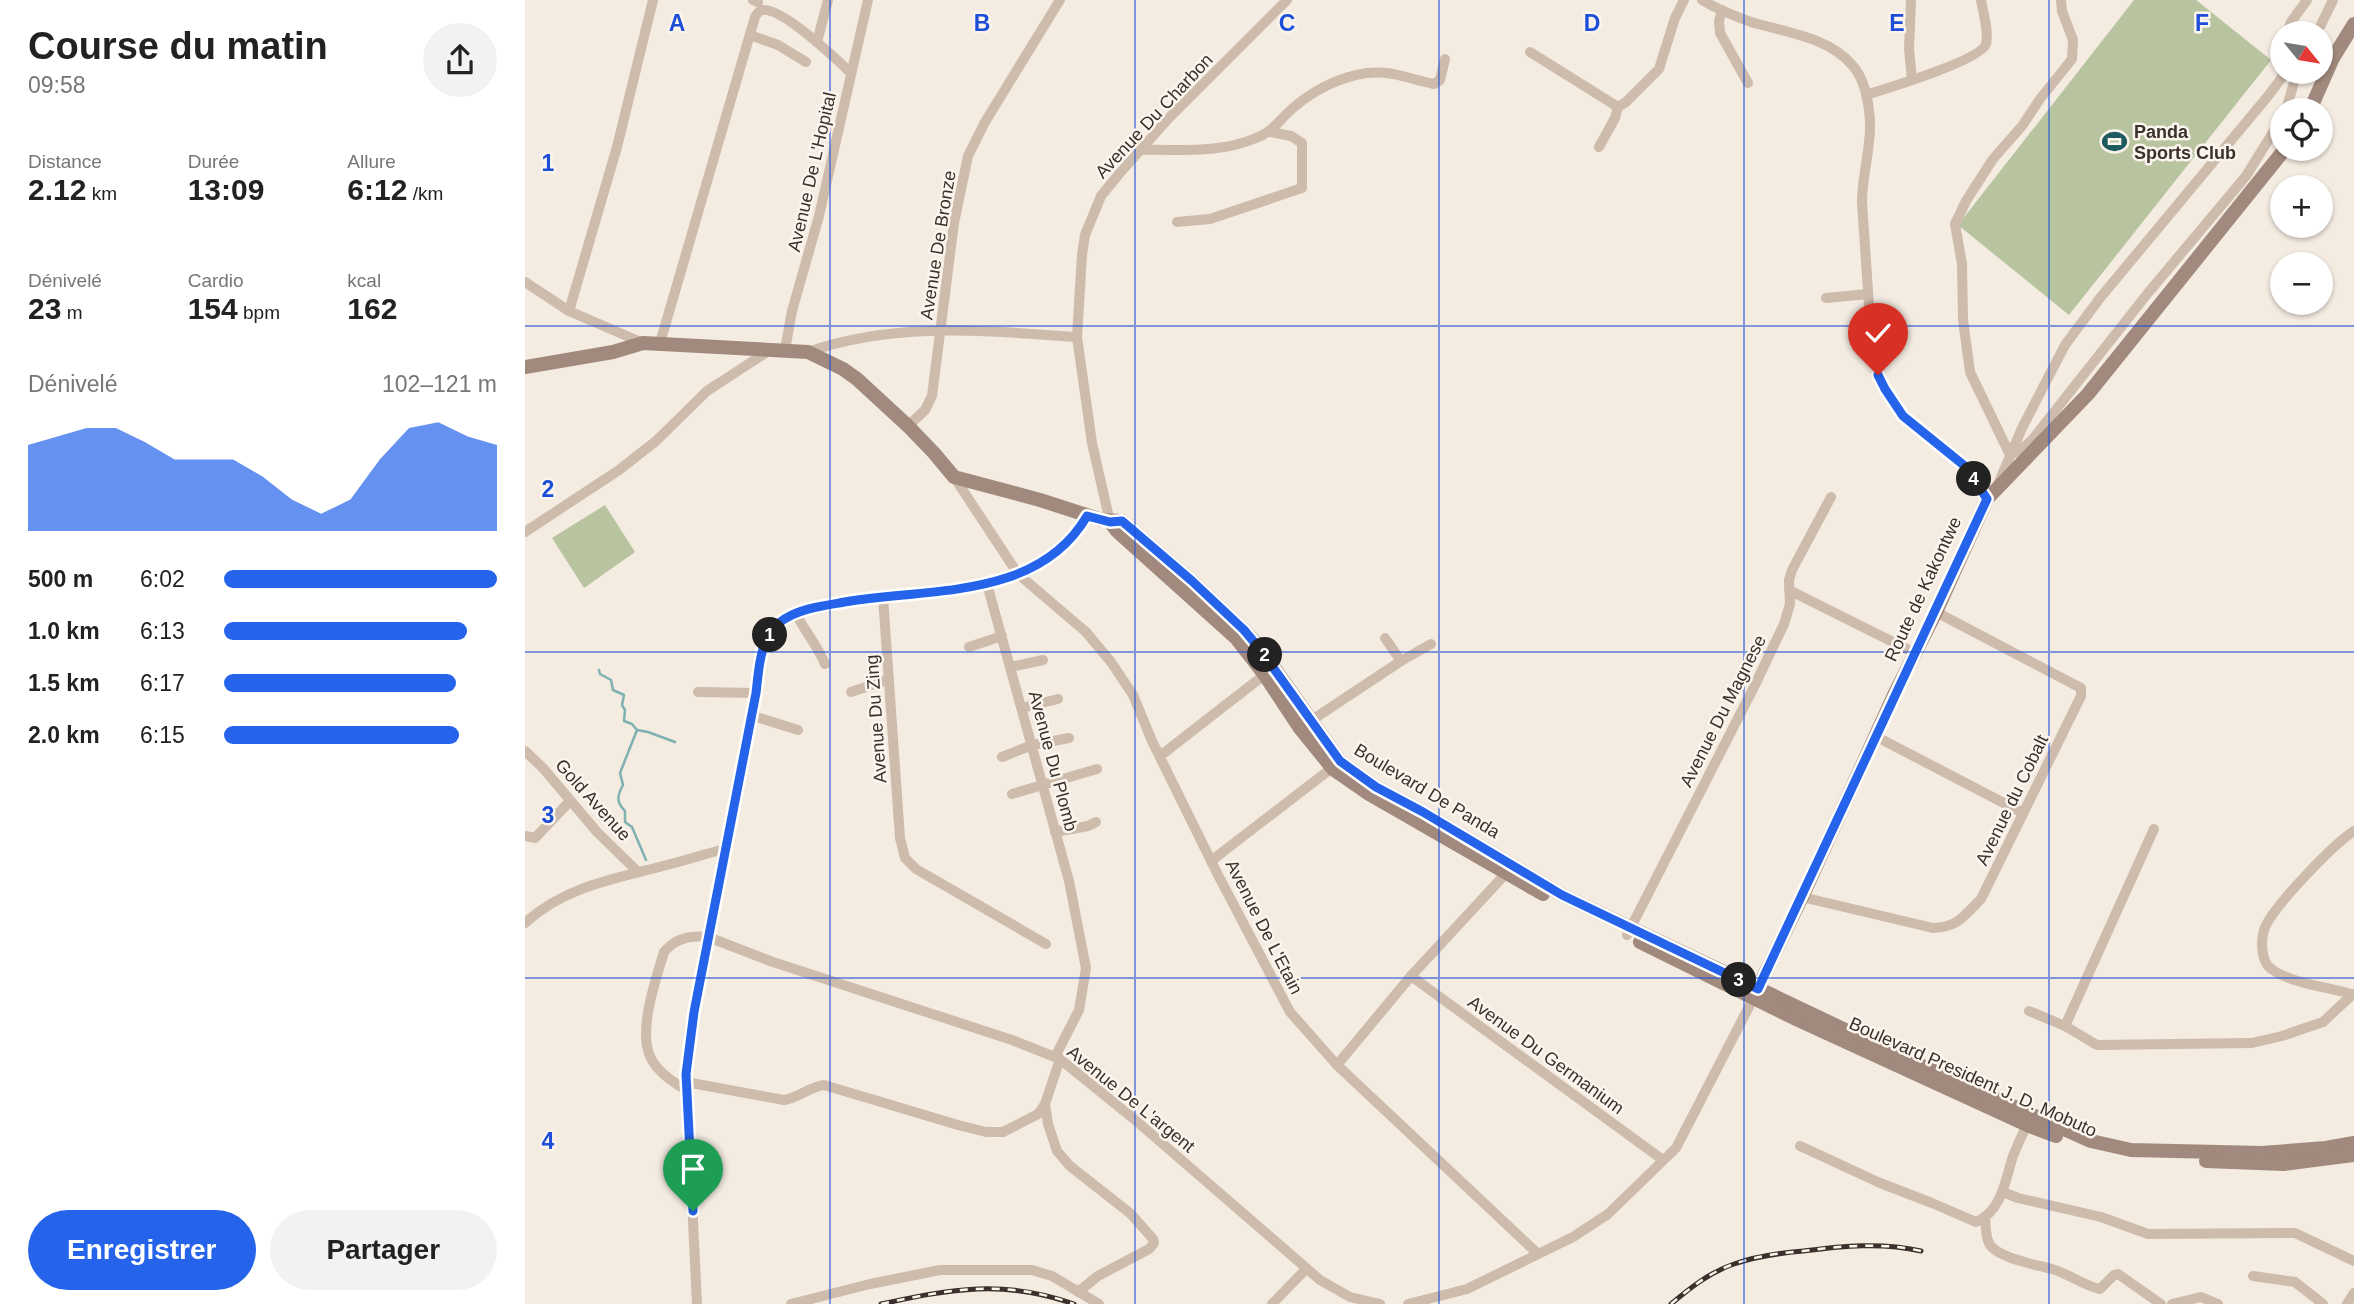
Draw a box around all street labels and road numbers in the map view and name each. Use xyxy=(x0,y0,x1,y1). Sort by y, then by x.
street label: Avenue Du Charbon xyxy=(1091,50,1217,182)
street label: Avenue De L'Hopital xyxy=(784,90,840,254)
street label: Avenue De Bronze xyxy=(916,169,960,321)
street label: Route de Kakontwe xyxy=(1881,514,1965,664)
street label: Avenue Du Magnese xyxy=(1676,632,1770,790)
street label: Avenue Du Zing xyxy=(862,654,890,784)
street label: Avenue Du Plomb xyxy=(1025,688,1081,834)
street label: Avenue du Cobalt xyxy=(1972,731,2052,869)
street label: Boulevard De Panda xyxy=(1351,740,1504,843)
street label: Gold Avenue xyxy=(551,755,635,845)
street label: Avenue De L'Etain xyxy=(1221,856,1307,998)
street label: Avenue Du Germanium xyxy=(1464,992,1628,1118)
street label: Boulevard President J. D. Mobuto xyxy=(1846,1013,2100,1141)
street label: Avenue De L'argent xyxy=(1063,1041,1199,1157)

